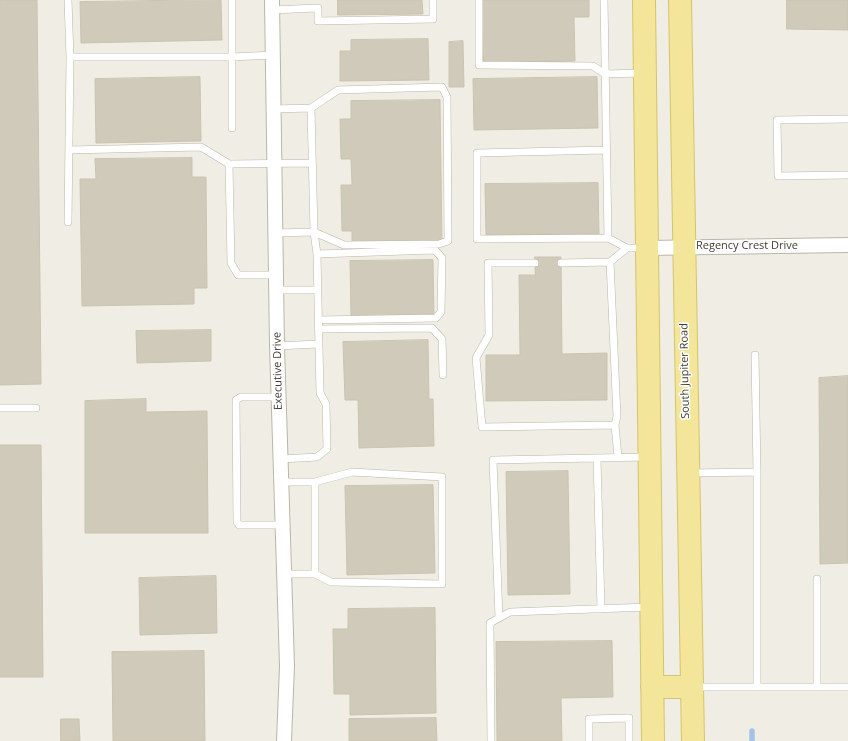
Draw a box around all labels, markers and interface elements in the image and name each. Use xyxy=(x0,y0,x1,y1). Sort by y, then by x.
street label: Regency Crest Drive xyxy=(696,239,798,253)
street label: South Jupiter Road xyxy=(678,323,692,419)
street label: Executive Drive xyxy=(271,332,285,410)

